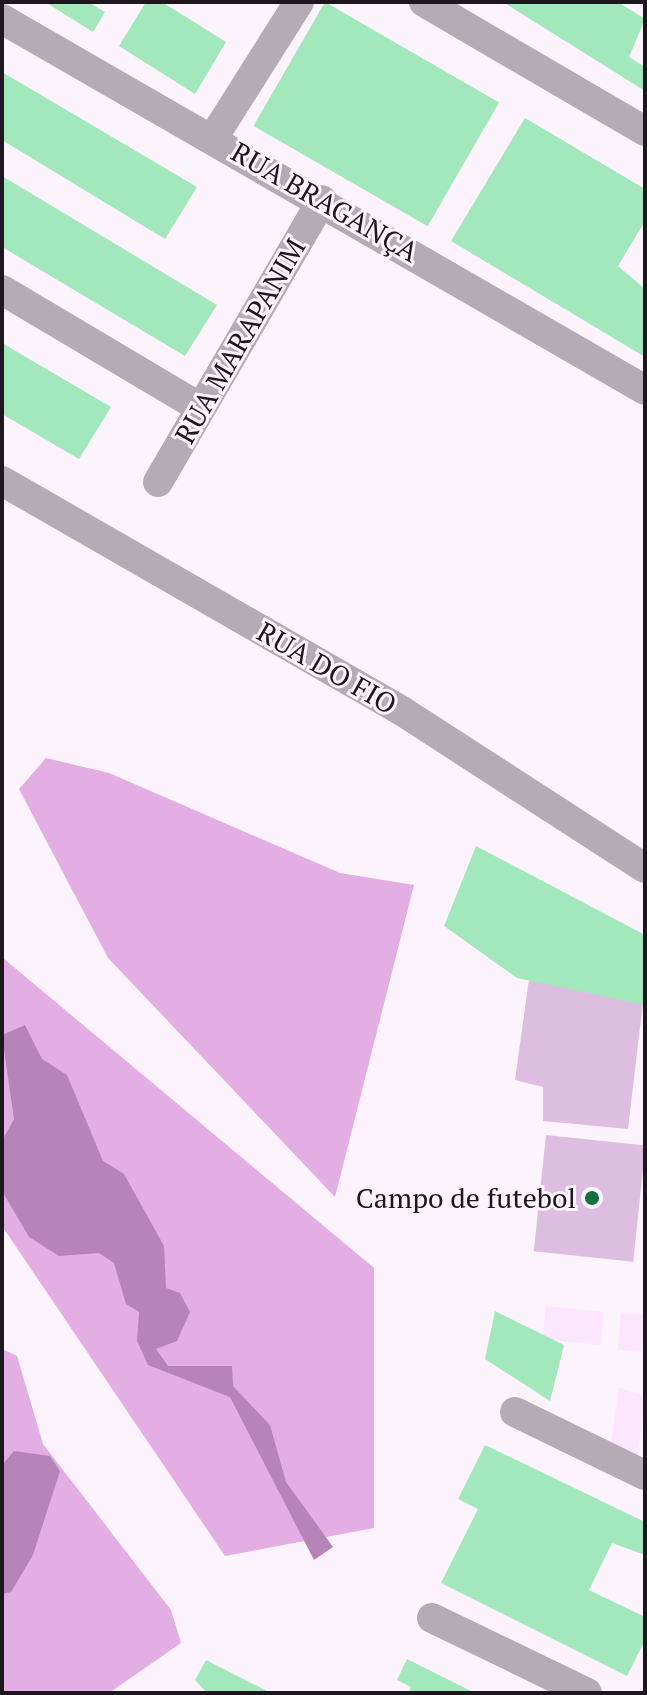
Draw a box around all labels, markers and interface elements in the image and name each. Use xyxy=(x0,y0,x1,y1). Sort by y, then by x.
street label: RUA BRAGANÇA xyxy=(225,135,425,269)
street label: RUA MARAPANIM xyxy=(168,232,312,450)
street label: RUA DO FIO xyxy=(251,615,403,721)
place label: Campo de futebol xyxy=(356,1181,576,1215)
marker: Campo de futebol xyxy=(583,1189,601,1207)

